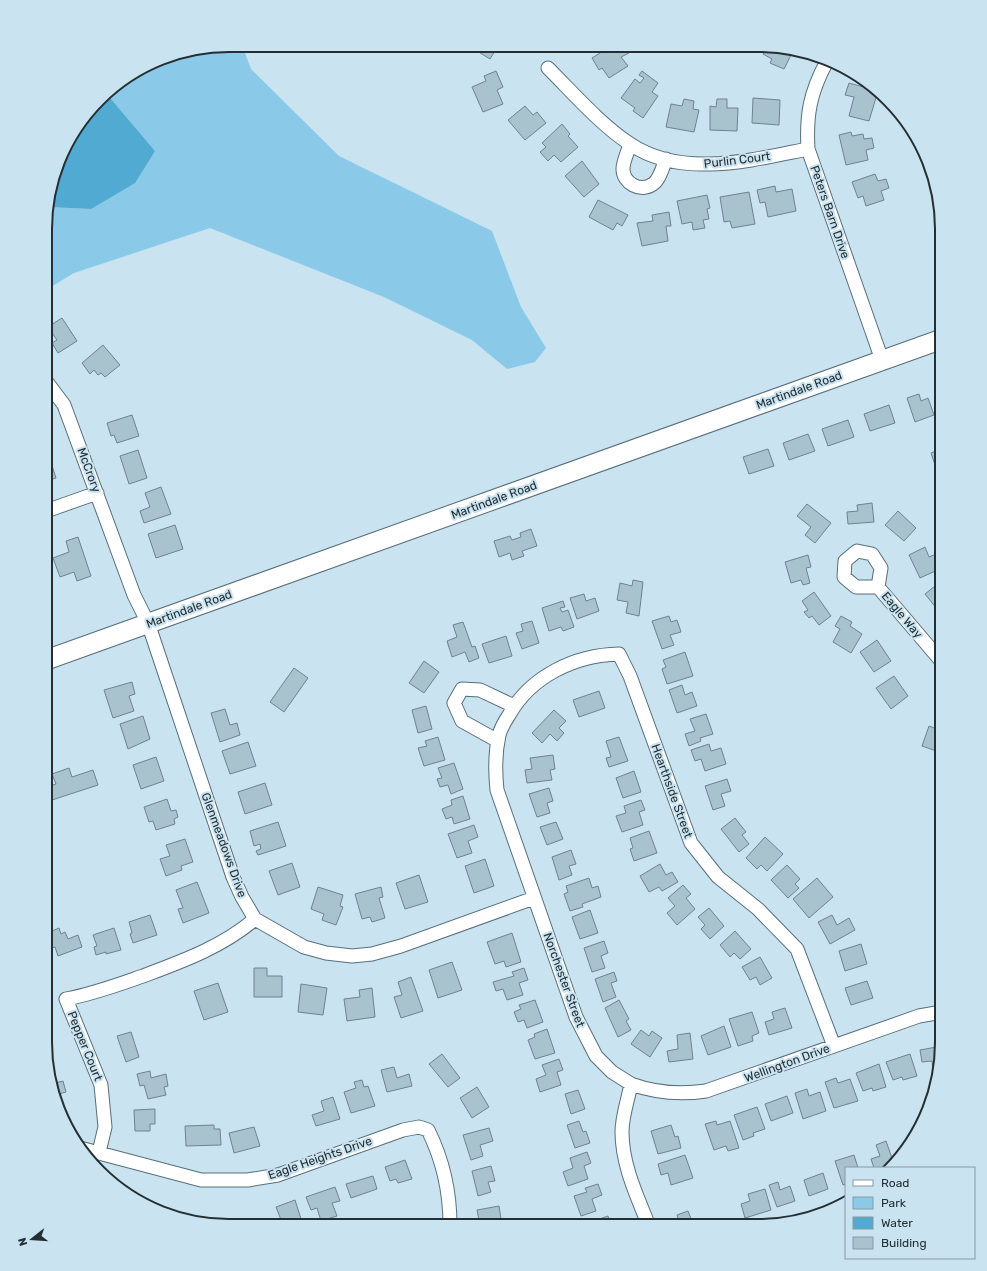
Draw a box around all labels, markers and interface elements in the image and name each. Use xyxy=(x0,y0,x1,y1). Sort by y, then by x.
street label: Purlin Court xyxy=(703,149,771,171)
street label: Peters Barn Drive xyxy=(807,164,853,261)
street label: Martindale Road xyxy=(754,368,844,412)
street label: McCrory xyxy=(74,446,104,495)
street label: Martindale Road xyxy=(449,478,539,522)
street label: Martindale Road xyxy=(144,587,234,631)
street label: Eagle Way xyxy=(879,589,926,641)
street label: Hearthside Street xyxy=(648,742,696,840)
street label: Glenmeadows Drive xyxy=(199,791,250,900)
street label: Norchester Street xyxy=(540,931,588,1030)
street label: Pepper Court xyxy=(65,1009,105,1083)
street label: Wellington Drive xyxy=(742,1041,832,1085)
street label: Eagle Heights Drive xyxy=(266,1134,374,1182)
legend xyxy=(845,1167,975,1259)
text: Road xyxy=(881,1176,909,1190)
text: Park xyxy=(881,1196,907,1210)
text: Water xyxy=(881,1216,913,1230)
north arrow xyxy=(12,1219,52,1259)
text: N xyxy=(16,1236,30,1247)
text: Building xyxy=(881,1236,927,1250)

